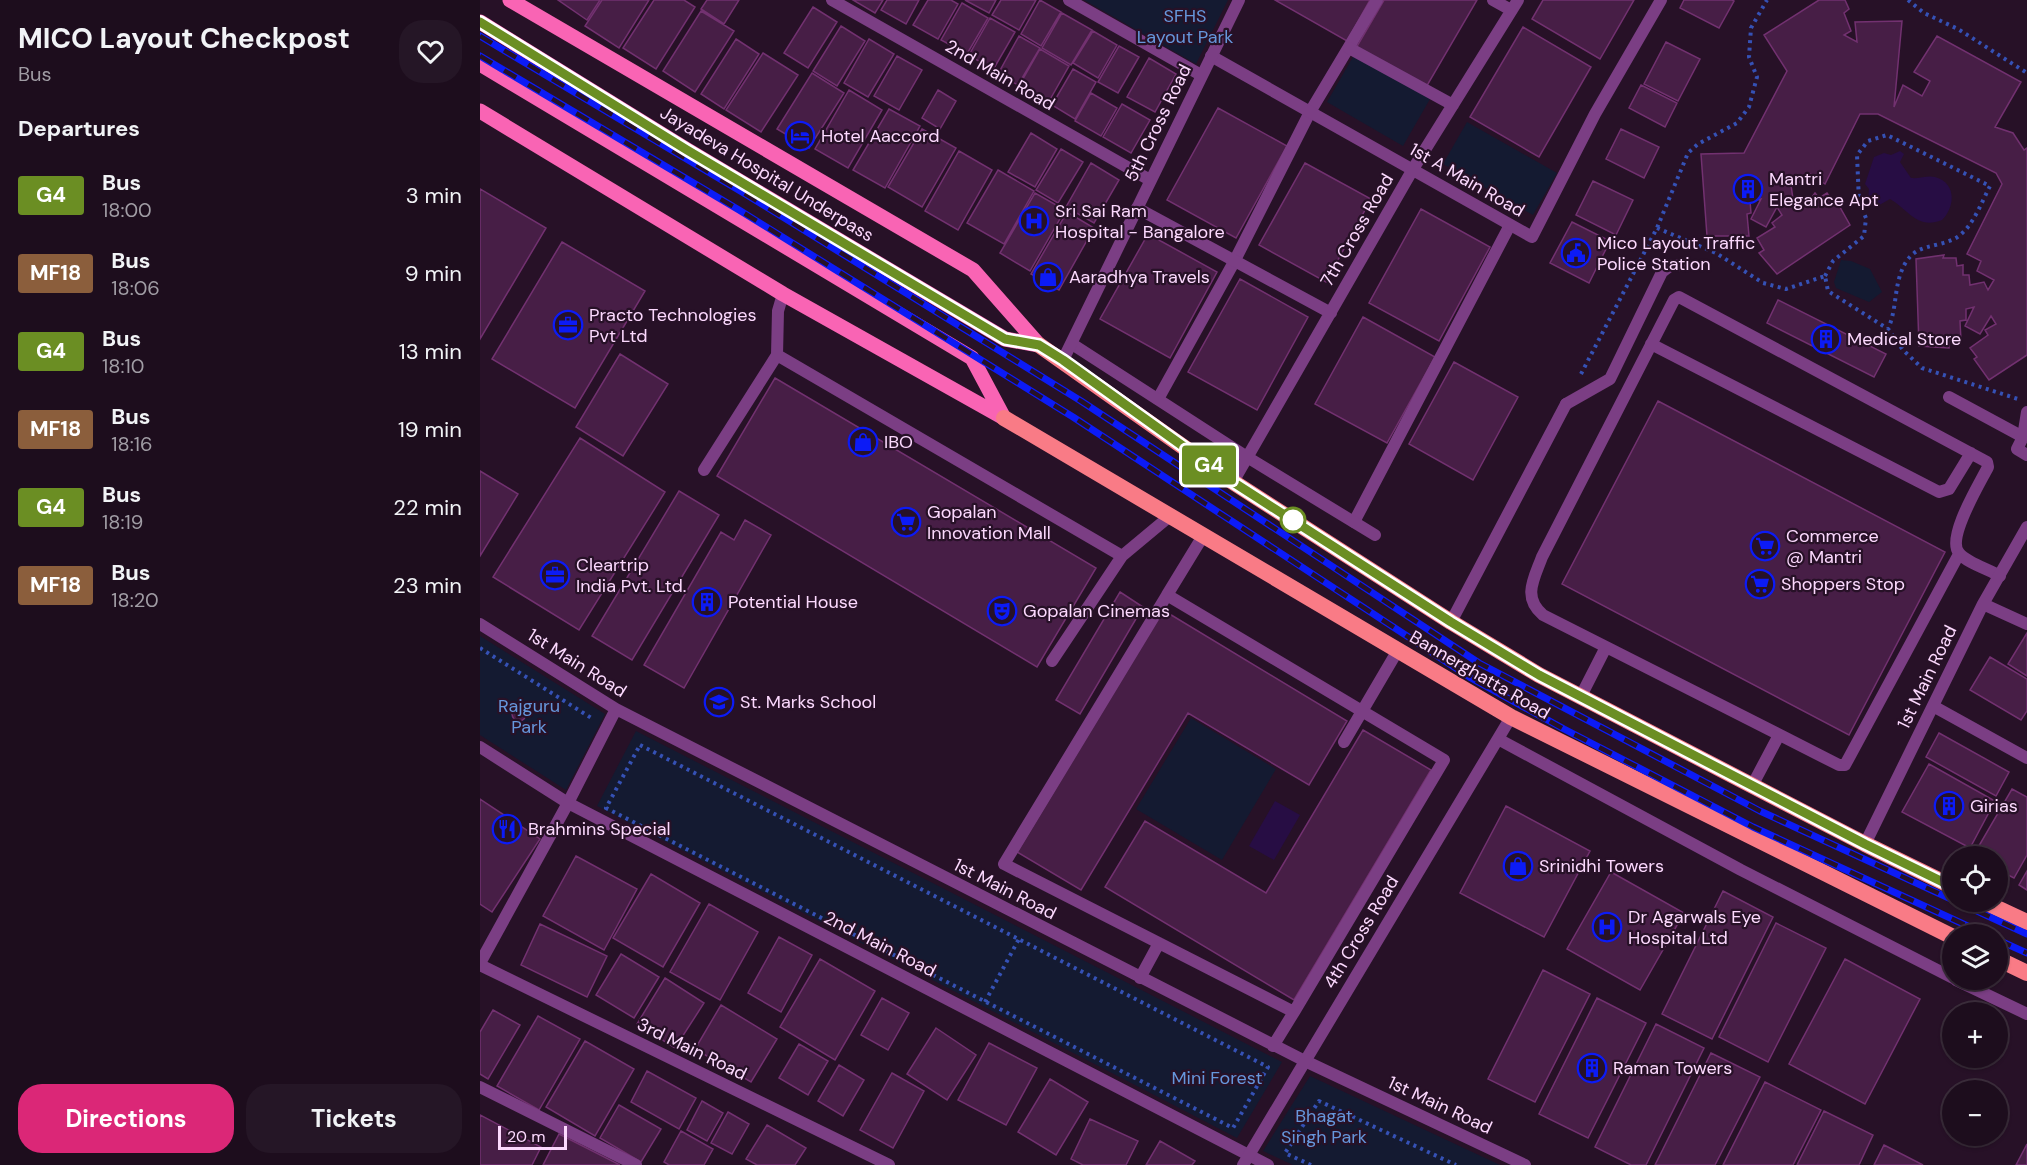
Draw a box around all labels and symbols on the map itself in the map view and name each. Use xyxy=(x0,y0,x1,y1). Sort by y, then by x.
park label: SFHS Layout Park xyxy=(1137,4,1233,49)
street label: 2nd Main Road xyxy=(941,34,1059,116)
street label: 5th Cross Road xyxy=(1119,60,1197,186)
street label: Jayadeva Hospital Underpass xyxy=(656,101,878,247)
hotel icon: Hotel Aaccord xyxy=(784,120,816,152)
place label: Hotel Aaccord xyxy=(821,124,940,148)
street label: 1st A Main Road xyxy=(1405,137,1529,223)
place label: Mantri Elegance Apt xyxy=(1769,167,1879,212)
street label: 7th Cross Road xyxy=(1315,169,1399,291)
building icon: Mantri Elegance Apt xyxy=(1732,173,1764,205)
place label: Sri Sai Ram Hospital - Bangalore xyxy=(1055,199,1225,244)
hospital icon: Sri Sai Ram Hospital - Bangalore xyxy=(1018,205,1050,237)
place label: Mico Layout Traffic Police Station xyxy=(1597,231,1755,276)
public building icon: Mico Layout Traffic Police Station xyxy=(1560,237,1592,269)
shop icon: Aaradhya Travels xyxy=(1032,261,1064,293)
place label: Aaradhya Travels xyxy=(1069,265,1210,289)
place label: Practo Technologies Pvt Ltd xyxy=(589,303,757,348)
office icon: Practo Technologies Pvt Ltd xyxy=(552,309,584,341)
building icon: Medical Store xyxy=(1810,323,1842,355)
place label: Medical Store xyxy=(1847,327,1961,351)
shop icon: IBO xyxy=(847,426,879,458)
place label: IBO xyxy=(884,430,913,454)
line badge: G4 xyxy=(1182,446,1236,484)
place label: Gopalan Innovation Mall xyxy=(927,500,1051,545)
supermarket icon: Gopalan Innovation Mall xyxy=(890,506,922,538)
unlabelled marker xyxy=(1280,507,1306,533)
place label: Commerce @ Mantri xyxy=(1786,524,1879,569)
supermarket icon: Commerce @ Mantri xyxy=(1749,530,1781,562)
place label: Cleartrip India Pvt. Ltd. xyxy=(576,553,686,598)
office icon: Cleartrip India Pvt. Ltd. xyxy=(539,559,571,591)
supermarket icon: Shoppers Stop xyxy=(1744,568,1776,600)
place label: Shoppers Stop xyxy=(1781,572,1905,596)
building icon: Potential House xyxy=(691,586,723,618)
place label: Potential House xyxy=(728,590,858,614)
theatre icon: Gopalan Cinemas xyxy=(986,595,1018,627)
place label: Gopalan Cinemas xyxy=(1023,599,1170,623)
street label: 1st Main Road xyxy=(1892,621,1962,733)
street label: 1st Main Road xyxy=(523,623,631,703)
street label: Bannerghatta Road xyxy=(1405,625,1555,725)
school or university icon: St. Marks School xyxy=(703,686,735,718)
place label: St. Marks School xyxy=(740,690,876,714)
park label: Rajguru Park xyxy=(498,694,560,739)
building icon: Girias xyxy=(1933,790,1965,822)
place label: Girias xyxy=(1970,794,2018,818)
restaurant icon: Brahmins Special xyxy=(491,813,523,845)
place label: Brahmins Special xyxy=(528,817,671,841)
shop icon: Srinidhi Towers xyxy=(1502,850,1534,882)
street label: 1st Main Road xyxy=(949,853,1061,925)
place label: Srinidhi Towers xyxy=(1539,854,1664,878)
street label: 4th Cross Road xyxy=(1318,871,1404,993)
street label: 2nd Main Road xyxy=(820,905,940,983)
place label: Dr Agarwals Eye Hospital Ltd xyxy=(1628,905,1761,950)
hospital icon: Dr Agarwals Eye Hospital Ltd xyxy=(1591,911,1623,943)
street label: 3rd Main Road xyxy=(633,1012,751,1086)
building icon: Raman Towers xyxy=(1576,1052,1608,1084)
place label: Raman Towers xyxy=(1613,1056,1732,1080)
park label: Mini Forest xyxy=(1171,1066,1263,1090)
street label: 1st Main Road xyxy=(1384,1070,1496,1140)
park label: Bhagat Singh Park xyxy=(1281,1104,1367,1149)
scale bar xyxy=(498,1123,567,1150)

